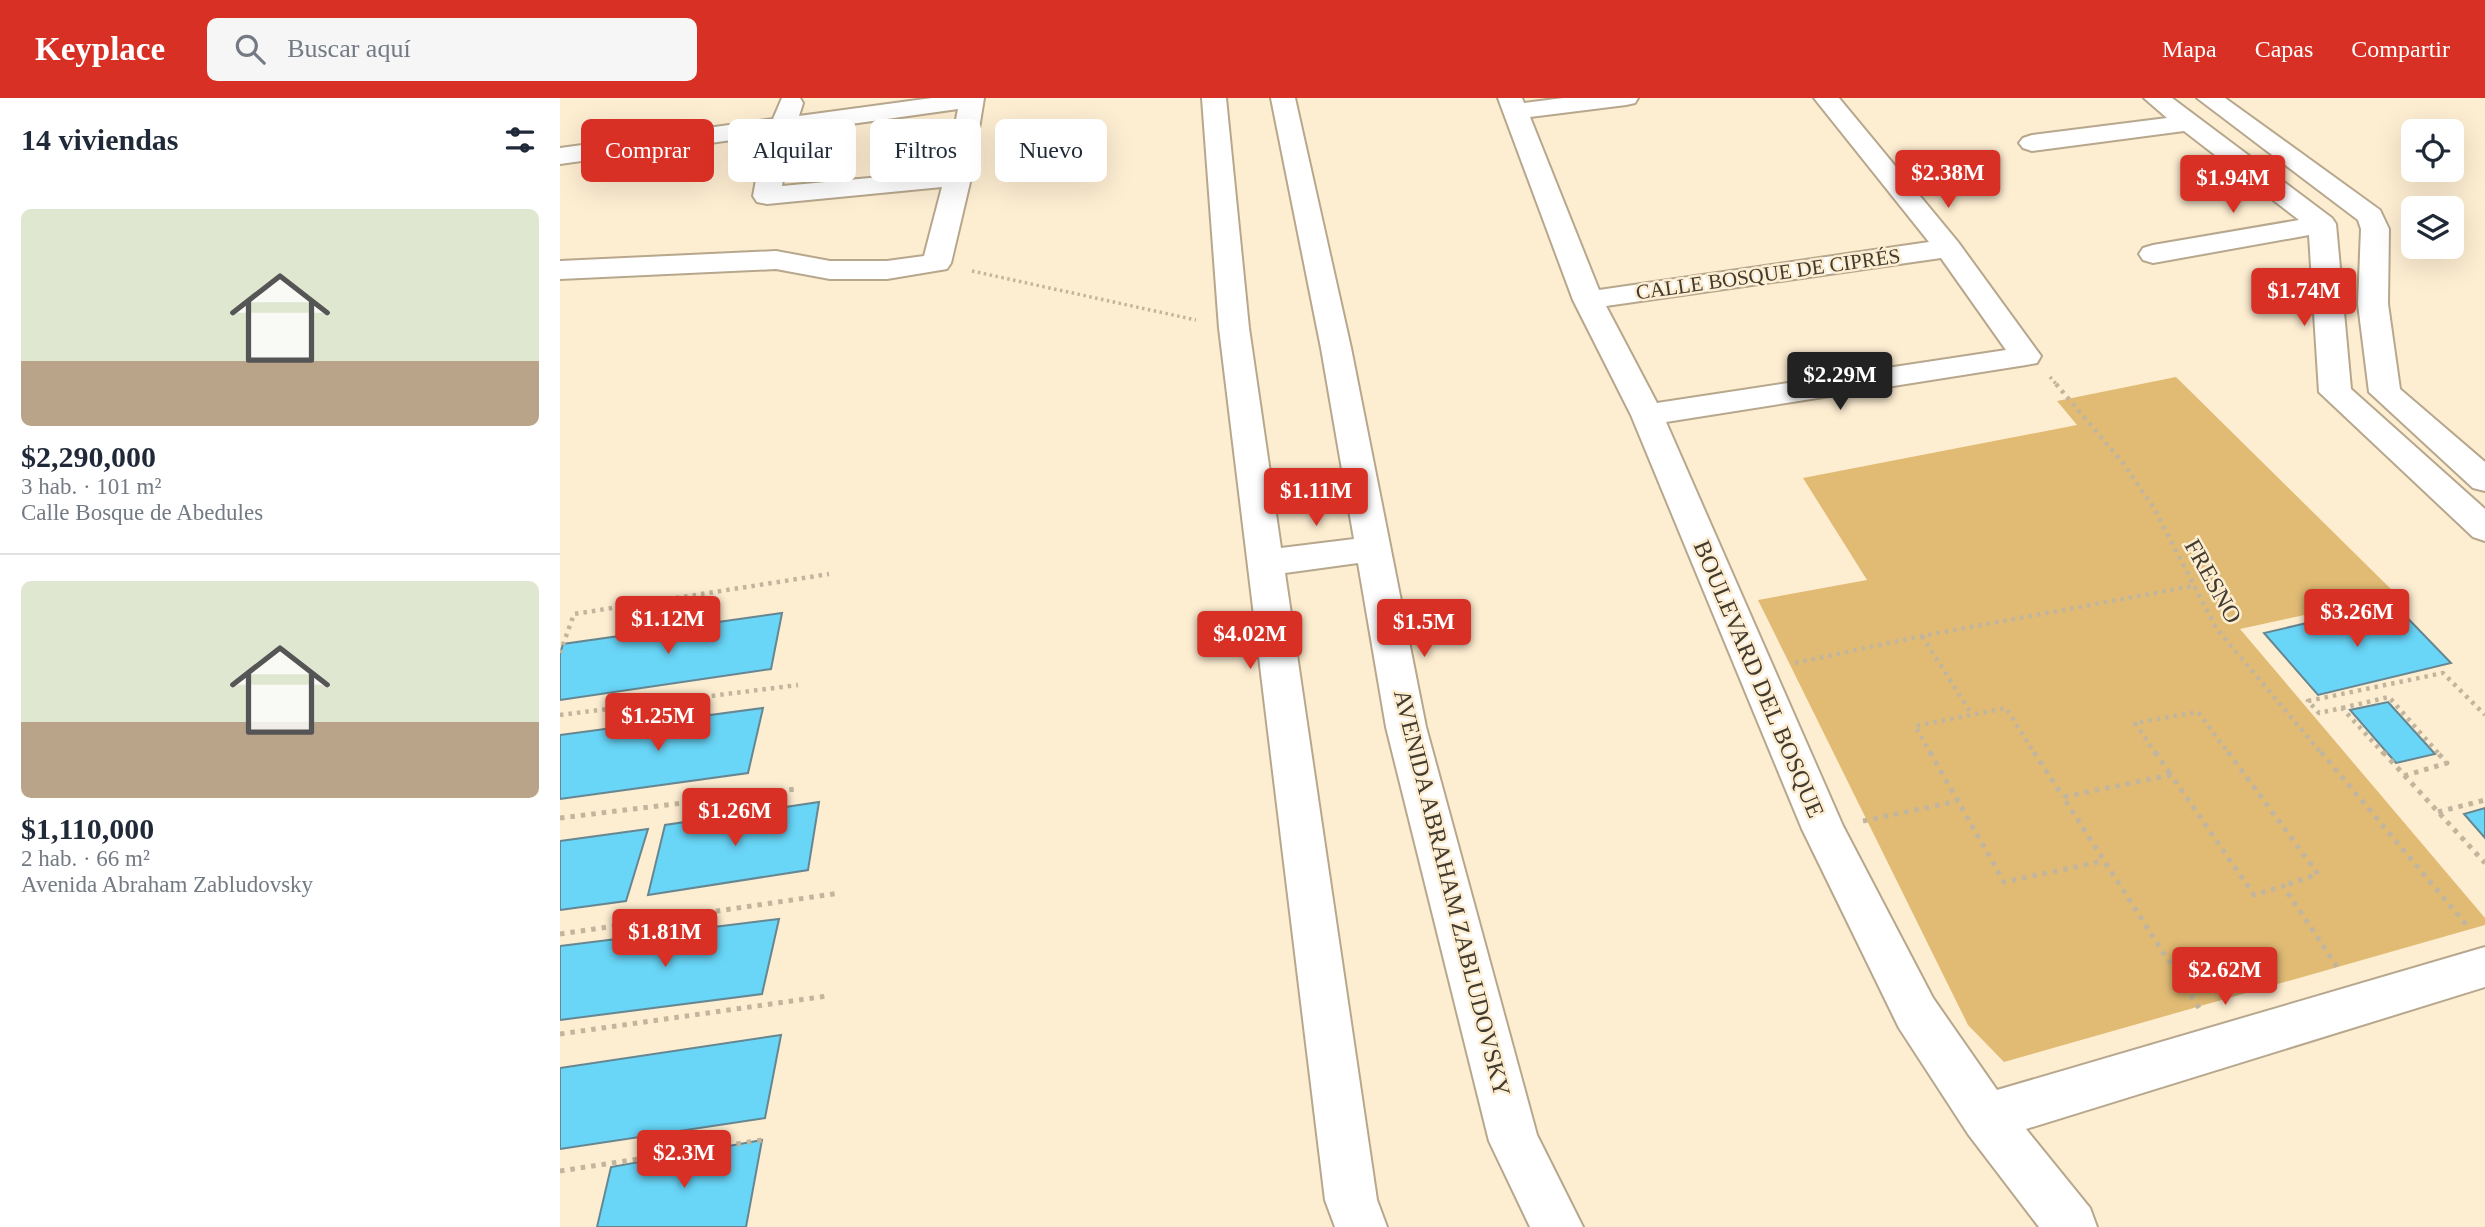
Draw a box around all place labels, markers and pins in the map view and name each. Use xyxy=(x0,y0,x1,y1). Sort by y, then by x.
pin: $2.38M xyxy=(1891,150,2005,210)
pin: $1.94M xyxy=(2176,156,2290,215)
pin: $1.74M xyxy=(2247,268,2361,328)
pin: $2.29M xyxy=(1783,352,1897,412)
pin: $1.11M xyxy=(1259,468,1373,528)
pin: $3.26M xyxy=(2300,589,2414,649)
pin: $1.12M xyxy=(611,596,725,656)
pin: $1.5M xyxy=(1375,600,1473,659)
pin: $4.02M xyxy=(1193,612,1307,671)
pin: $1.25M xyxy=(601,694,715,753)
pin: $1.26M xyxy=(678,788,792,848)
pin: $1.81M xyxy=(608,910,722,969)
pin: $2.62M xyxy=(2168,948,2282,1007)
pin: $2.3M xyxy=(635,1130,733,1190)

